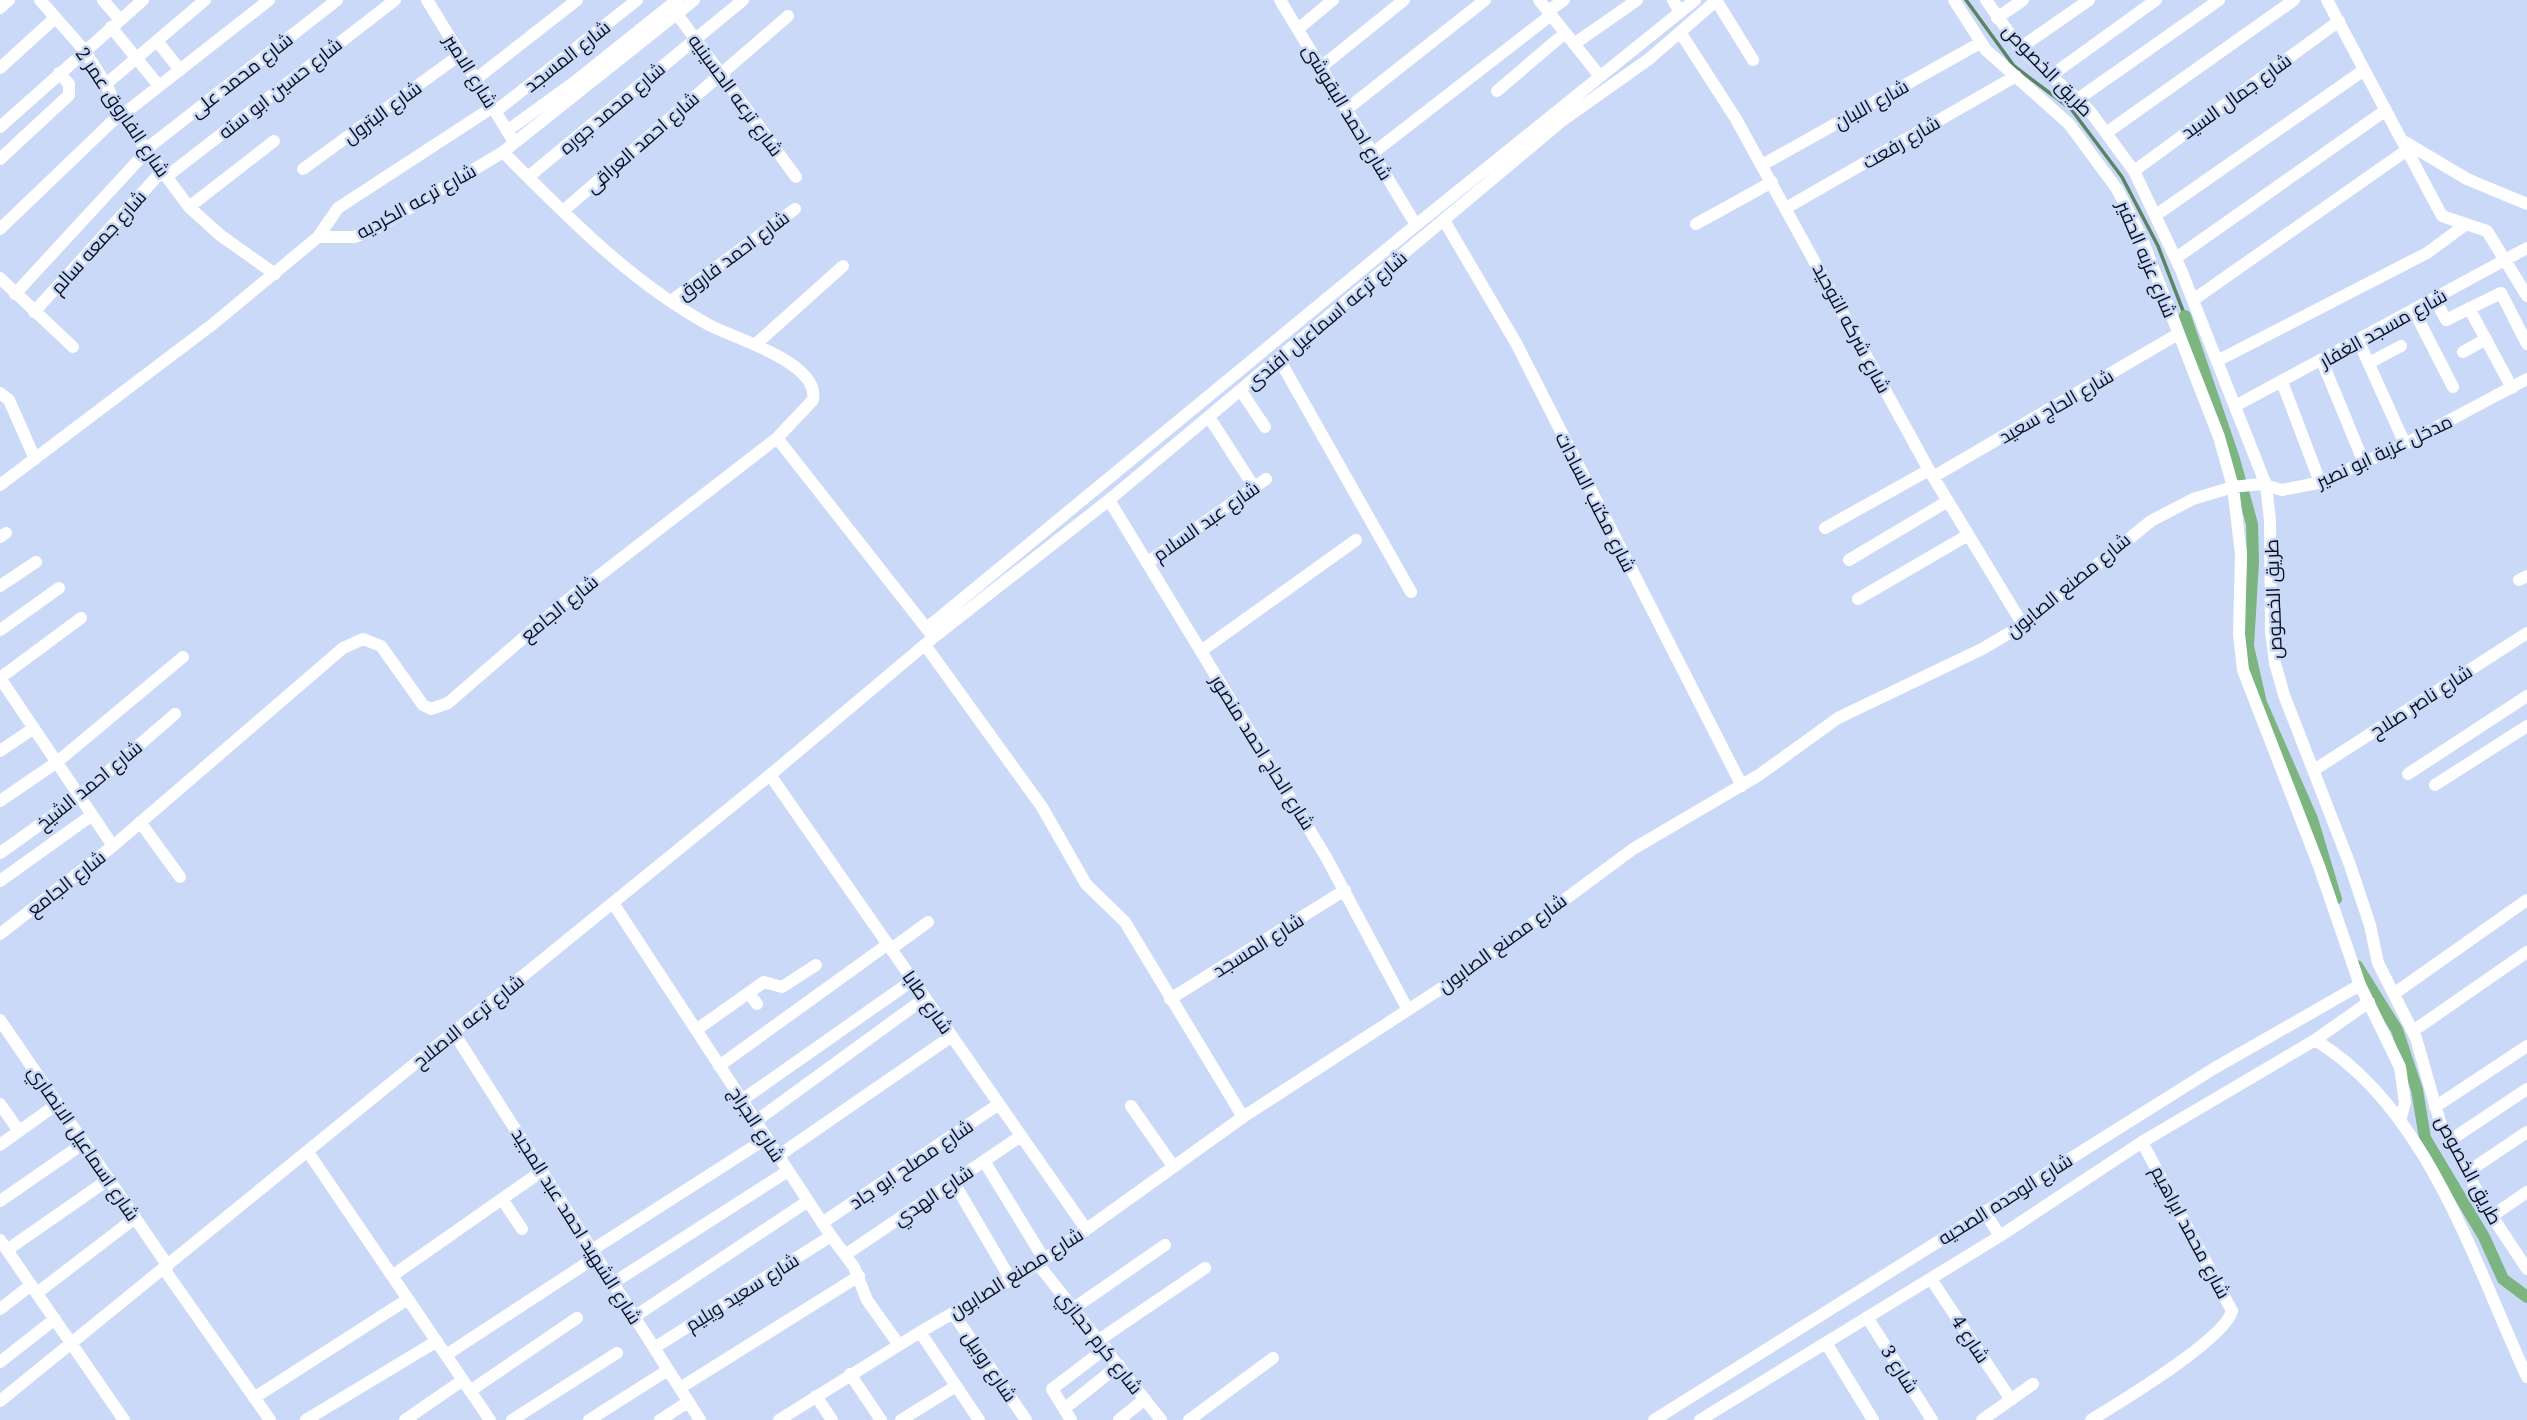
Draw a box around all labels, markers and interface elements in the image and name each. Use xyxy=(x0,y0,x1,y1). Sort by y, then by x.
street label: شارع المسجد xyxy=(518,14,616,99)
street label: طريق الخصوص xyxy=(1997,18,2099,122)
street label: شارع محمد على xyxy=(184,26,299,124)
street label: شارع الامير xyxy=(437,28,504,113)
street label: شارع ترعه الحسينيه xyxy=(682,28,789,162)
street label: شارع حسين ابو سته xyxy=(213,31,348,145)
street label: شارع احمد البقوشى xyxy=(1296,39,1399,186)
street label: شارع الفاروق عمر 2 xyxy=(69,42,176,183)
street label: شارع جمال السيد xyxy=(2175,47,2297,146)
street label: شارع محمد جوره xyxy=(553,56,671,161)
street label: شارع اللبان xyxy=(1829,73,1914,136)
street label: شارع البترول xyxy=(337,74,427,150)
street label: شارع احمد العراقى xyxy=(579,85,705,200)
street label: شارع رفعت xyxy=(1857,109,1945,176)
street label: شارع ترعه الكرديه xyxy=(351,157,481,246)
street label: شارع جمعه سالم xyxy=(44,184,153,300)
street label: شارع عزبه الحفير xyxy=(2109,196,2183,322)
street label: شارع احمد فاروق xyxy=(672,204,795,307)
street label: شارع ترعه اسماعيل افندى xyxy=(1240,245,1413,396)
street label: شارع شركه التوحيد xyxy=(1806,258,1897,398)
street label: شارع مسجد الغفار xyxy=(2314,282,2452,375)
street label: شارع الحاج سعيد xyxy=(1994,363,2119,450)
street label: مدخل عزبة ابو نصير xyxy=(2311,408,2456,494)
street label: شارع مكتب السادات xyxy=(1549,427,1643,577)
street label: شارع عبد السلام xyxy=(1147,474,1265,568)
street label: شارع مصنع الصابون xyxy=(2000,527,2136,644)
street label: طريق الخصوص xyxy=(2258,539,2288,659)
street label: شارع الجامع xyxy=(515,569,604,648)
street label: شارع ناصر صلاح xyxy=(2365,658,2478,745)
street label: شارع الحاج احمد منصور xyxy=(1203,669,1321,835)
street label: شارع احمد الشيخ xyxy=(30,734,148,837)
street label: شارع الجامع xyxy=(21,844,111,923)
street label: شارع مصنع الصابون xyxy=(1432,887,1572,999)
street label: شارع المسجد xyxy=(1207,907,1309,984)
street label: شارع طابا xyxy=(896,965,959,1040)
street label: شارع ترعه الاصلاح xyxy=(407,968,530,1075)
street label: شارع اسماعيل الانصاري xyxy=(21,1060,146,1227)
street label: شارع الجراج xyxy=(722,1081,791,1167)
street label: طريق الخصوص xyxy=(2429,1111,2509,1229)
street label: شارع مصلح ابو جاد xyxy=(844,1113,979,1216)
street label: شارع الشهيد احمد عبد المجيد xyxy=(505,1123,648,1330)
street label: شارع الوحده الصحيه xyxy=(1933,1147,2078,1252)
street label: شارع الهدي xyxy=(888,1159,979,1233)
street label: شارع محمد ابراهيم xyxy=(2144,1161,2237,1304)
street label: شارع مصنع الصابون xyxy=(944,1221,1089,1326)
street label: شارع سعيد ويليم xyxy=(680,1247,804,1338)
street label: شارع كرم حجازي xyxy=(1049,1284,1149,1401)
street label: شارع 4 xyxy=(1945,1310,1996,1369)
street label: شارع روبيل xyxy=(956,1325,1023,1407)
street label: شارع 3 xyxy=(1874,1340,1925,1399)

